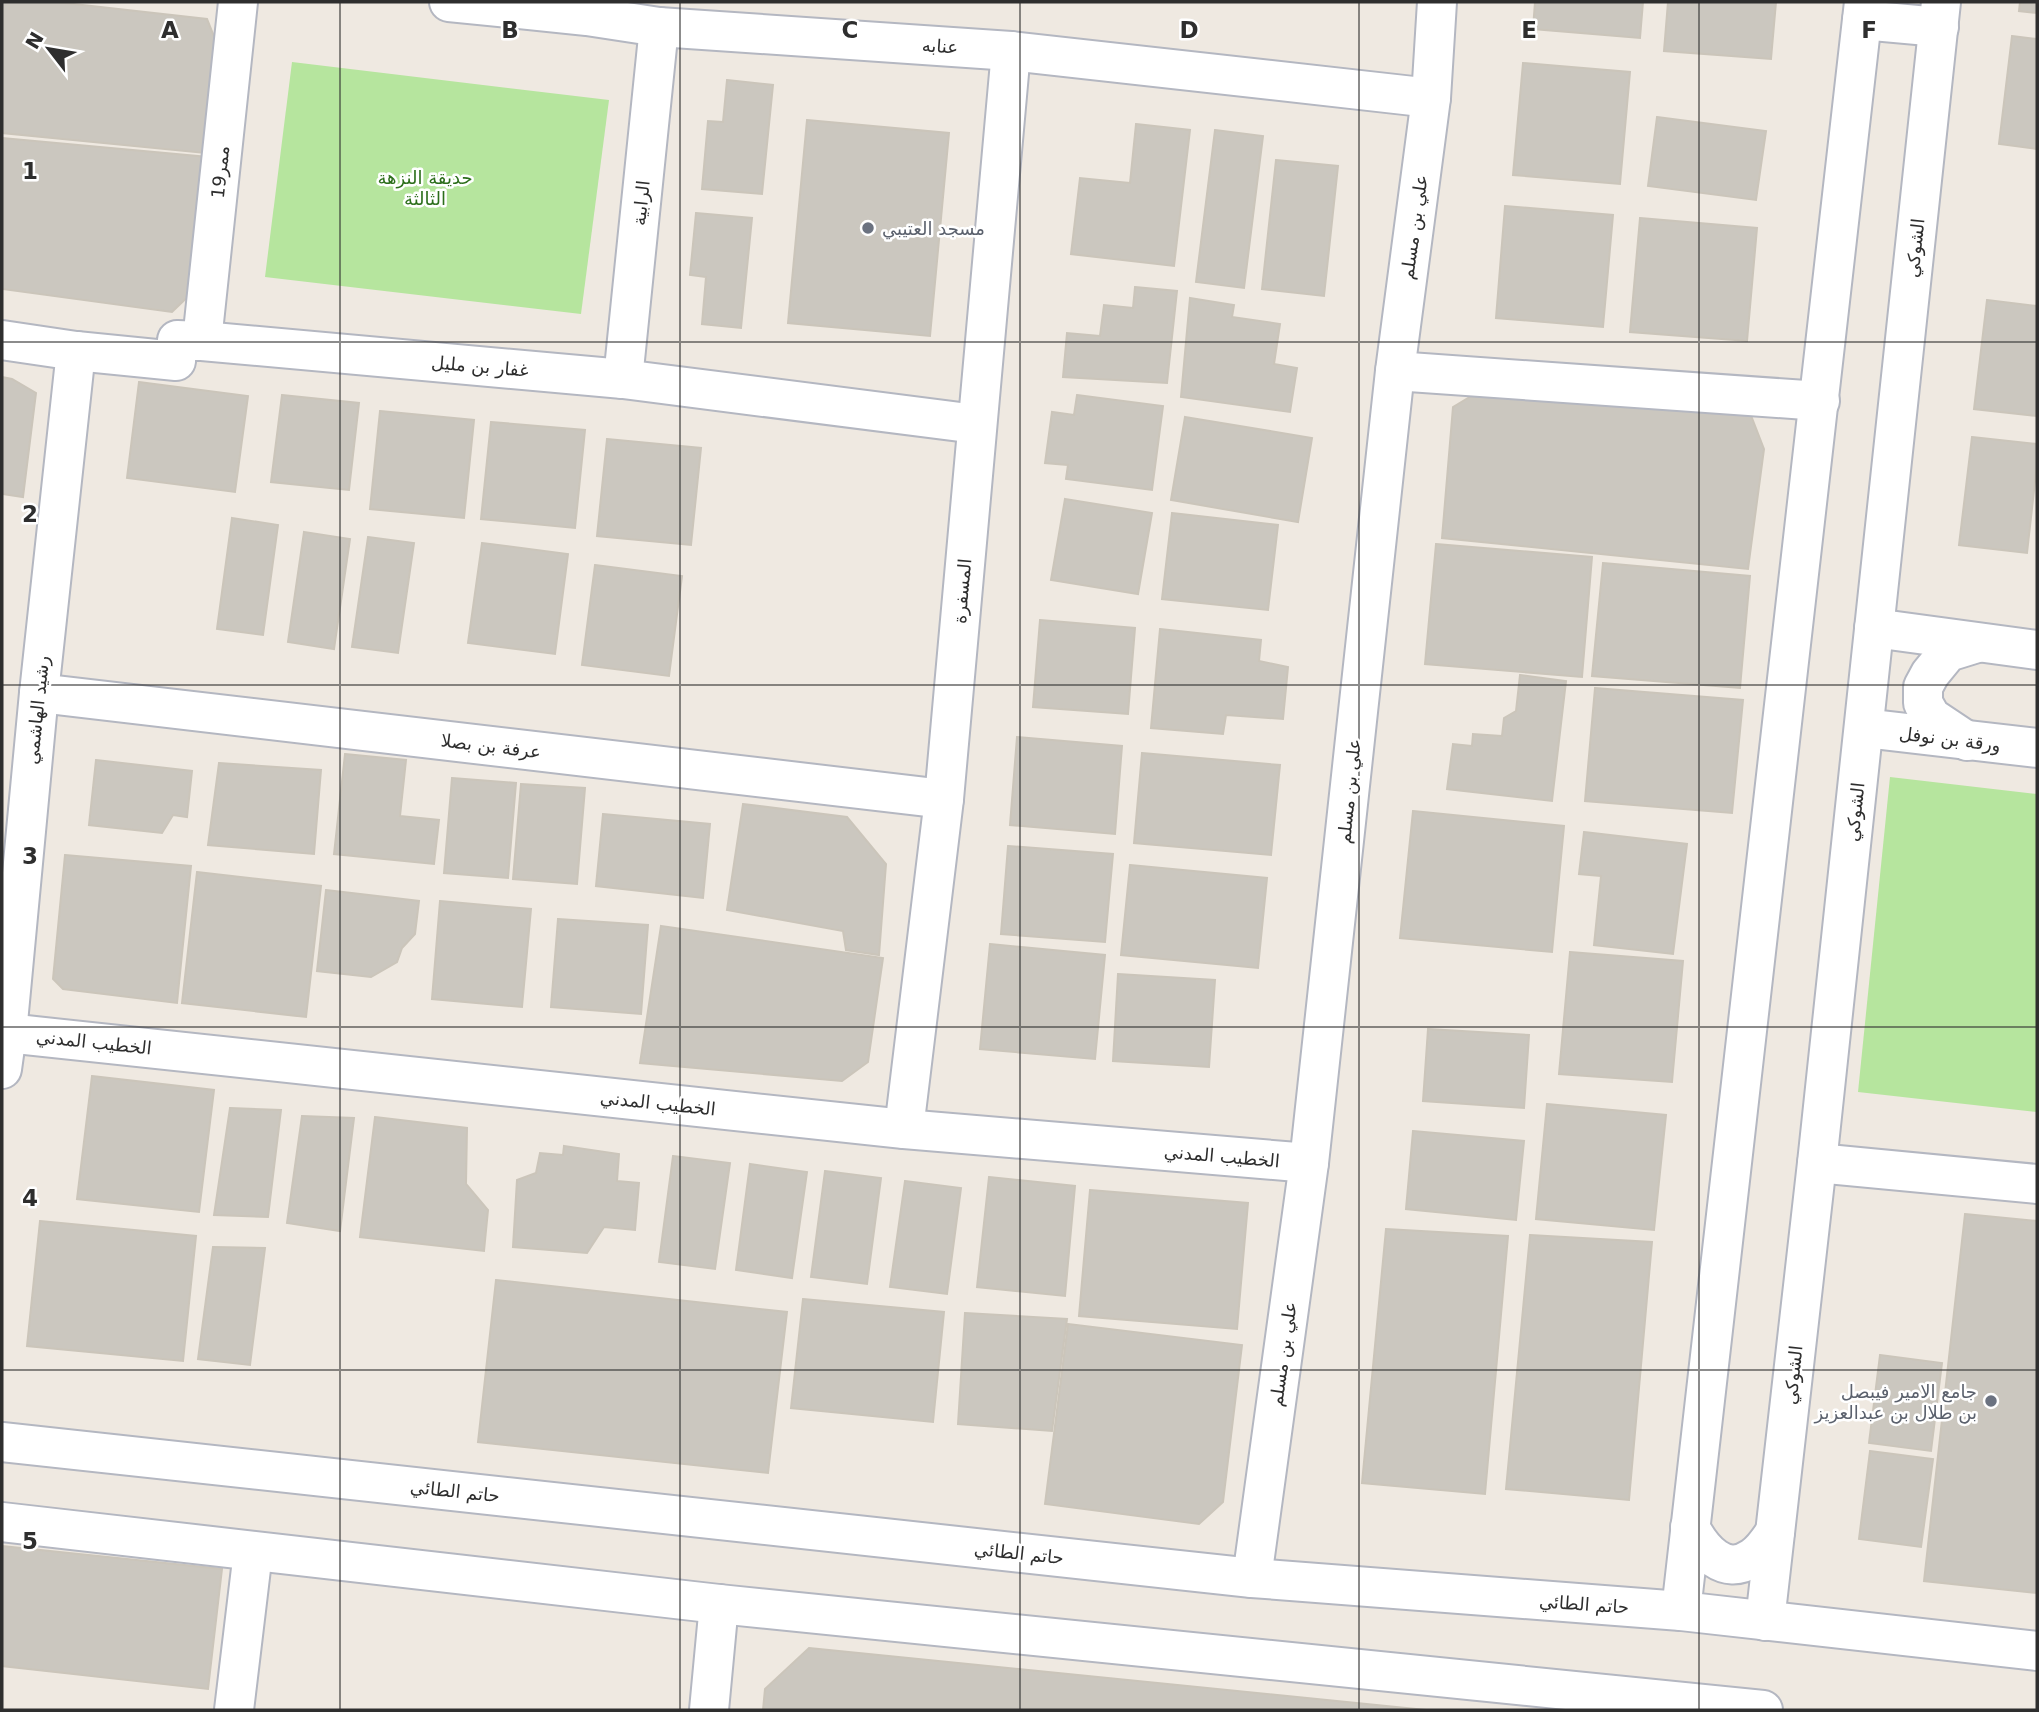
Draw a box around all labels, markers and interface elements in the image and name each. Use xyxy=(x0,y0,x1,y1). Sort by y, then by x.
north arrow xyxy=(14,14,84,84)
text: A xyxy=(161,17,179,43)
text: B xyxy=(501,17,519,43)
text: C xyxy=(842,17,858,43)
text: D xyxy=(1179,17,1199,43)
text: E xyxy=(1521,17,1537,43)
text: F xyxy=(1861,17,1877,43)
text: N xyxy=(21,28,48,53)
street label: عنابه xyxy=(921,34,959,58)
street label: ممر19 xyxy=(207,145,234,200)
text: 1 xyxy=(22,158,38,184)
park label: حديقة النزهة الثالثة xyxy=(377,167,473,209)
street label: علي بن مسلم xyxy=(1396,173,1433,281)
street label: الرابية xyxy=(628,179,655,227)
street label: الشوكي xyxy=(1901,217,1930,279)
place label: مسجد العتيبي xyxy=(882,218,985,240)
marker: مسجد العتيبي xyxy=(860,220,876,236)
street label: غفار بن مليل xyxy=(430,351,529,382)
text: 2 xyxy=(22,501,38,527)
street label: المسفرة xyxy=(949,557,976,625)
street label: رشيد الهاشمي xyxy=(21,655,54,765)
street label: ورقة بن نوفل xyxy=(1898,722,2002,757)
street label: عرفة بن بصلا xyxy=(440,729,542,764)
street label: علي بن مسلم xyxy=(1333,737,1366,845)
street label: الشوكي xyxy=(1841,781,1870,843)
text: 3 xyxy=(22,843,38,869)
street label: الخطيب المدني xyxy=(35,1025,153,1060)
street label: الخطيب المدني xyxy=(599,1086,717,1121)
street label: الخطيب المدني xyxy=(1163,1140,1281,1173)
text: 4 xyxy=(22,1185,38,1211)
street label: علي بن مسلم xyxy=(1265,1300,1302,1408)
street label: الشوكي xyxy=(1779,1344,1808,1406)
place label: جامع الامير فيبصل بن طلال بن عبدالعزيز xyxy=(1814,1381,1977,1424)
marker: جامع الامير فيبصل بن طلال بن عبدالعزيز xyxy=(1983,1393,1999,1409)
street label: حاتم الطائي xyxy=(409,1476,501,1507)
text: 5 xyxy=(22,1528,38,1554)
street label: حاتم الطائي xyxy=(973,1538,1065,1569)
street label: حاتم الطائي xyxy=(1538,1590,1630,1619)

